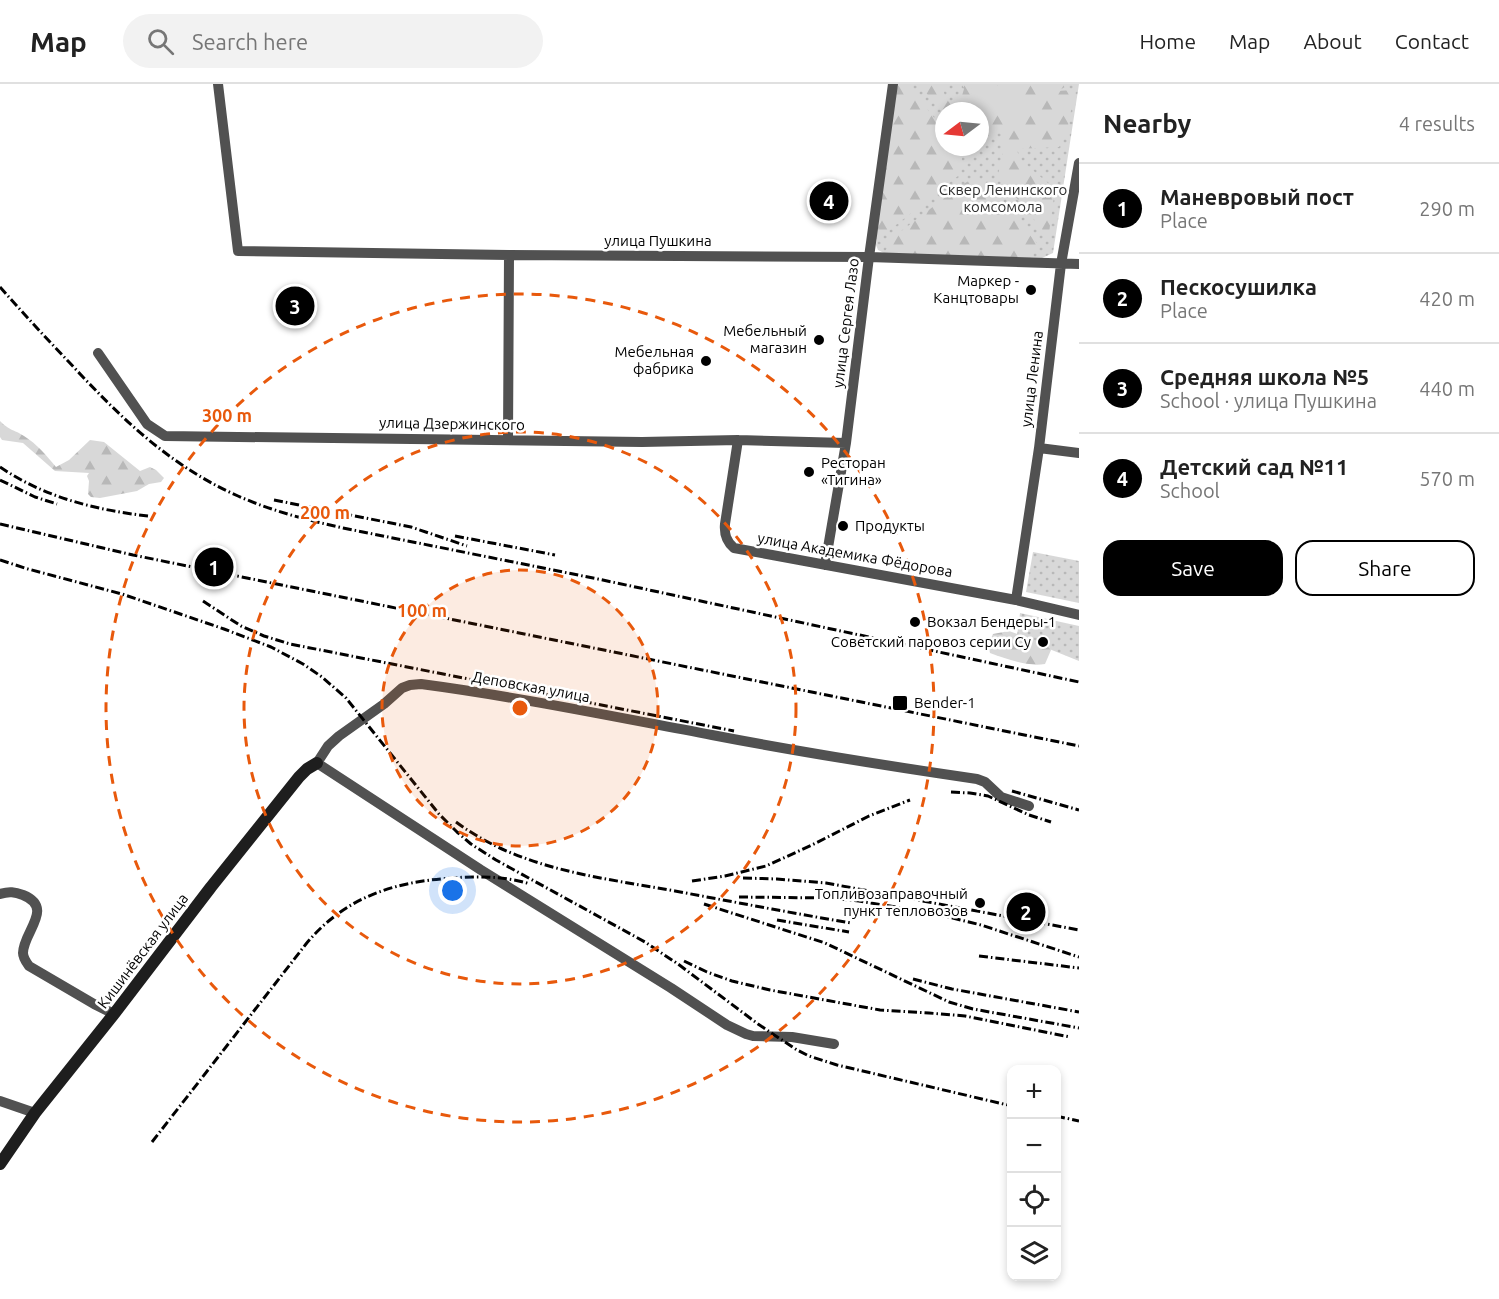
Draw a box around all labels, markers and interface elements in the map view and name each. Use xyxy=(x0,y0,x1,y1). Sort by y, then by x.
search box xyxy=(123,14,543,68)
icon: search xyxy=(144,25,177,58)
text: Map xyxy=(30,26,87,57)
text: Search here xyxy=(192,29,308,54)
text: Home xyxy=(1139,29,1196,53)
text: Map xyxy=(1229,29,1270,53)
text: About xyxy=(1303,29,1362,53)
text: Contact xyxy=(1395,29,1469,53)
north arrow xyxy=(935,102,989,156)
text: Nearby xyxy=(1103,109,1191,138)
text: 4 results xyxy=(1399,112,1475,135)
pin: 4 xyxy=(810,178,848,224)
park label: Сквер Ленинского комсомола xyxy=(939,181,1067,215)
text: Маневровый пост xyxy=(1160,184,1354,209)
text: 1 xyxy=(1117,197,1128,220)
text: 290 m xyxy=(1419,197,1475,220)
text: Place xyxy=(1160,209,1208,232)
street label: улица Пушкина xyxy=(604,232,712,249)
street label: улица Сергея Лазо xyxy=(829,257,862,389)
place label: Маркер - Канцтовары xyxy=(933,272,1019,306)
text: Пескосушилка xyxy=(1160,274,1317,299)
marker: Маркер - Канцтовары xyxy=(1024,283,1038,297)
pin: 3 xyxy=(276,284,314,328)
text: 2 xyxy=(1117,287,1128,310)
text: 420 m xyxy=(1419,287,1475,310)
text: Place xyxy=(1160,299,1208,322)
place label: Мебельный магазин xyxy=(723,322,807,356)
street label: улица Ленина xyxy=(1017,330,1046,428)
marker: Мебельный магазин xyxy=(812,333,826,347)
place label: Мебельная фабрика xyxy=(615,343,694,377)
marker: Мебельная фабрика xyxy=(699,354,713,368)
text: Средняя школа №5 xyxy=(1160,364,1369,389)
text: 3 xyxy=(1117,377,1128,400)
text: 440 m xyxy=(1419,377,1475,400)
text: School · улица Пушкина xyxy=(1160,389,1377,412)
text: 300 m xyxy=(202,405,252,425)
street label: улица Дзержинского xyxy=(379,414,525,433)
place label: Ресторан «Тигина» xyxy=(821,454,886,488)
text: Детский сад №11 xyxy=(1160,454,1348,479)
marker: Ресторан «Тигина» xyxy=(802,465,816,479)
text: 4 xyxy=(1117,467,1128,490)
text: 570 m xyxy=(1419,467,1475,490)
text: School xyxy=(1160,479,1220,502)
text: 200 m xyxy=(300,502,350,522)
place label: Продукты xyxy=(855,517,925,534)
marker: Продукты xyxy=(836,519,850,533)
street label: улица Академика Фёдорова xyxy=(756,529,954,580)
button: Save xyxy=(1103,540,1283,596)
button: Share xyxy=(1295,540,1475,596)
pin: 1 xyxy=(194,544,234,590)
text: 100 m xyxy=(397,600,447,620)
place label: Вокзал Бендеры-1 xyxy=(927,613,1056,630)
marker: Вокзал Бендеры-1 xyxy=(908,615,922,629)
place label: Советский паровоз серии Су xyxy=(831,633,1031,650)
marker: Советский паровоз серии Су xyxy=(1036,635,1050,649)
street label: Деповская улица xyxy=(471,668,591,705)
marker: Bender-1 xyxy=(891,694,909,712)
place label: Bender-1 xyxy=(914,694,976,711)
centre of rings xyxy=(510,698,530,718)
your location xyxy=(438,876,467,905)
place label: Топливозаправочный пункт тепловозов xyxy=(815,885,968,919)
street label: Кишинёвская улица xyxy=(94,890,191,1011)
pin: 2 xyxy=(1006,890,1046,934)
marker: Топливозаправочный пункт тепловозов xyxy=(973,896,987,910)
map controls xyxy=(1007,1065,1061,1281)
button: + xyxy=(1007,1065,1061,1119)
button: − xyxy=(1007,1119,1061,1173)
button: locate xyxy=(1007,1173,1061,1227)
button: layers xyxy=(1007,1227,1061,1281)

